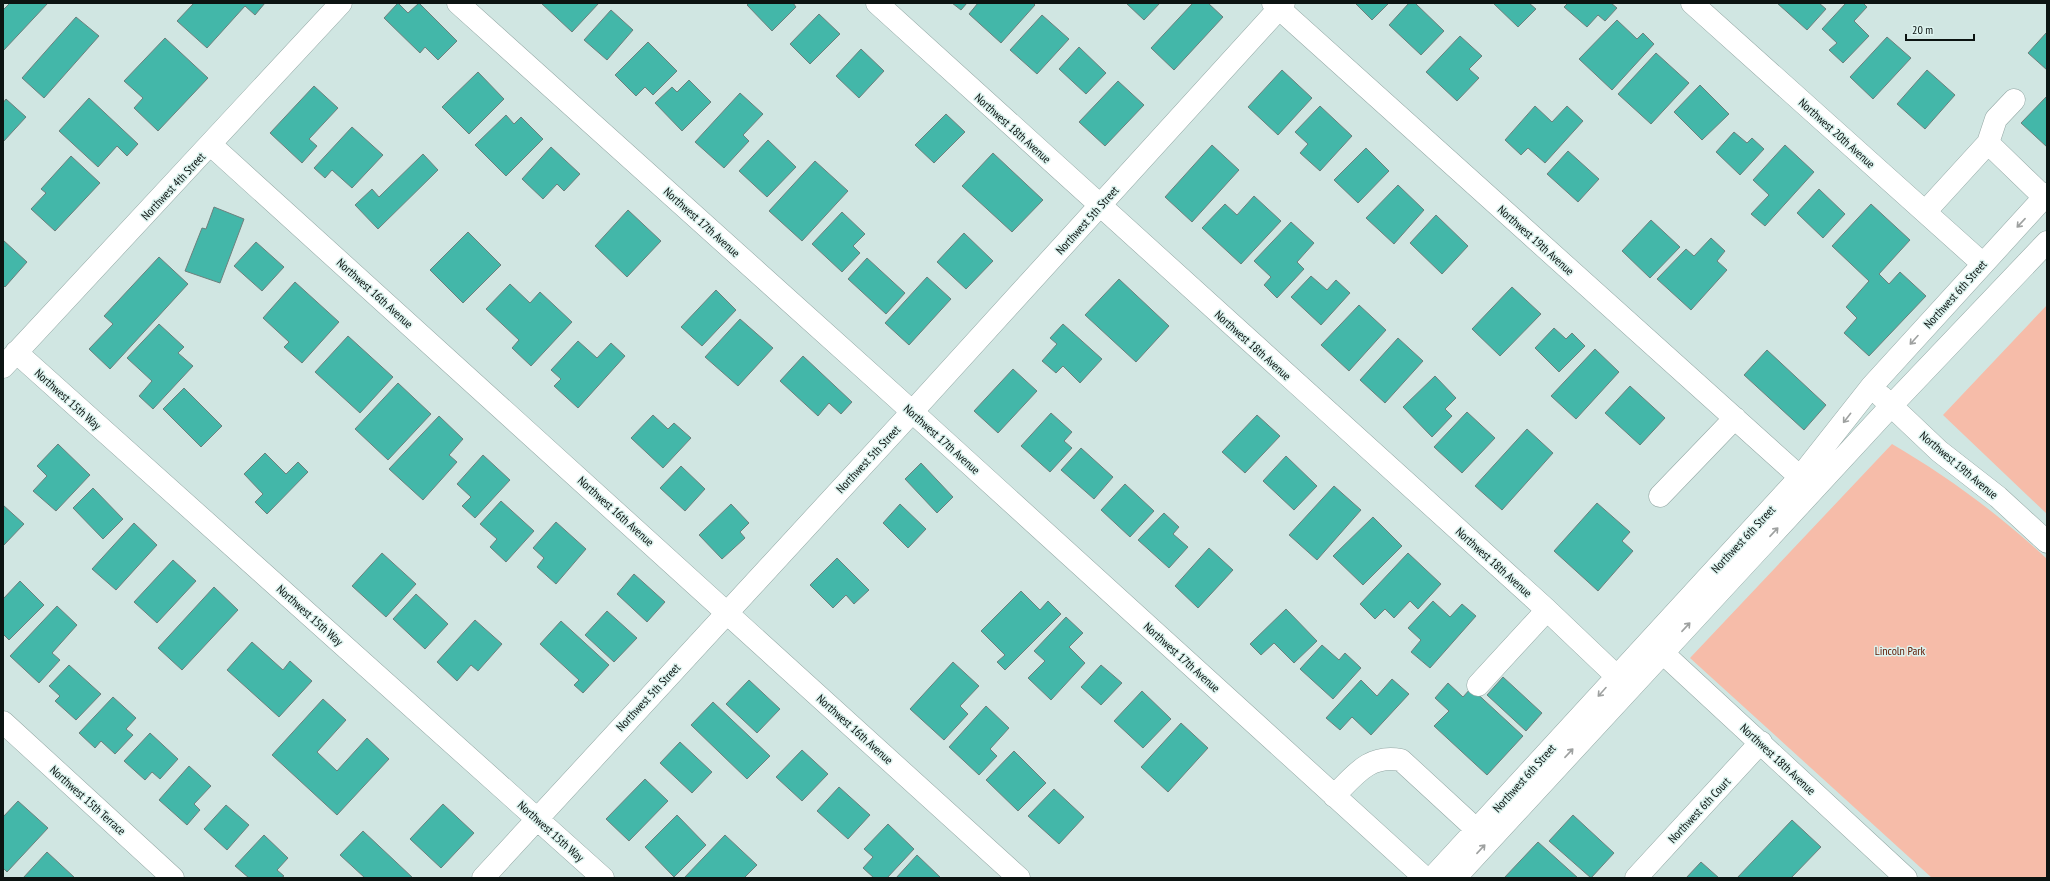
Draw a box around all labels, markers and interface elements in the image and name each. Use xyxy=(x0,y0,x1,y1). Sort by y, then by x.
scale bar xyxy=(1906,16,1974,42)
text: 20 m xyxy=(1912,22,1933,37)
street label: Northwest 18th Avenue xyxy=(972,90,1054,166)
street label: Northwest 20th Avenue xyxy=(1796,95,1878,171)
street label: Northwest 4th Street xyxy=(138,149,209,223)
street label: Northwest 5th Street xyxy=(1052,182,1122,257)
street label: Northwest 17th Avenue xyxy=(661,184,743,260)
street label: Northwest 19th Avenue xyxy=(1495,202,1577,278)
one-way arrow xyxy=(2016,218,2025,228)
street label: Northwest 16th Avenue xyxy=(334,255,416,331)
street label: Northwest 6th Street xyxy=(1920,256,1990,331)
street label: Northwest 18th Avenue xyxy=(1212,307,1294,383)
one-way arrow xyxy=(1909,335,1919,345)
street label: Northwest 15th Way xyxy=(32,365,105,433)
street label: Northwest 17th Avenue xyxy=(901,401,983,477)
one-way arrow xyxy=(1843,412,1851,423)
street label: Northwest 5th Street xyxy=(833,422,904,496)
street label: Northwest 19th Avenue xyxy=(1917,428,2001,502)
street label: Northwest 16th Avenue xyxy=(575,473,657,549)
street label: Northwest 6th Street xyxy=(1708,502,1779,576)
street label: Northwest 18th Avenue xyxy=(1453,524,1535,600)
one-way arrow xyxy=(1769,527,1778,537)
street label: Northwest 15th Way xyxy=(274,581,347,649)
street label: Northwest 17th Avenue xyxy=(1141,619,1223,695)
one-way arrow xyxy=(1681,622,1690,632)
park label: Lincoln Park xyxy=(1875,643,1926,658)
street label: Northwest 5th Street xyxy=(613,660,684,734)
one-way arrow xyxy=(1598,687,1607,698)
street label: Northwest 16th Avenue xyxy=(814,691,896,767)
street label: Northwest 18th Avenue xyxy=(1737,720,1819,798)
street label: Northwest 6th Street xyxy=(1489,740,1559,815)
one-way arrow xyxy=(1564,749,1573,759)
street label: Northwest 15th Terrace xyxy=(47,762,129,838)
street label: Northwest 6th Court xyxy=(1665,773,1734,846)
street label: Northwest 15th Way xyxy=(515,797,588,865)
one-way arrow xyxy=(1477,844,1486,854)

